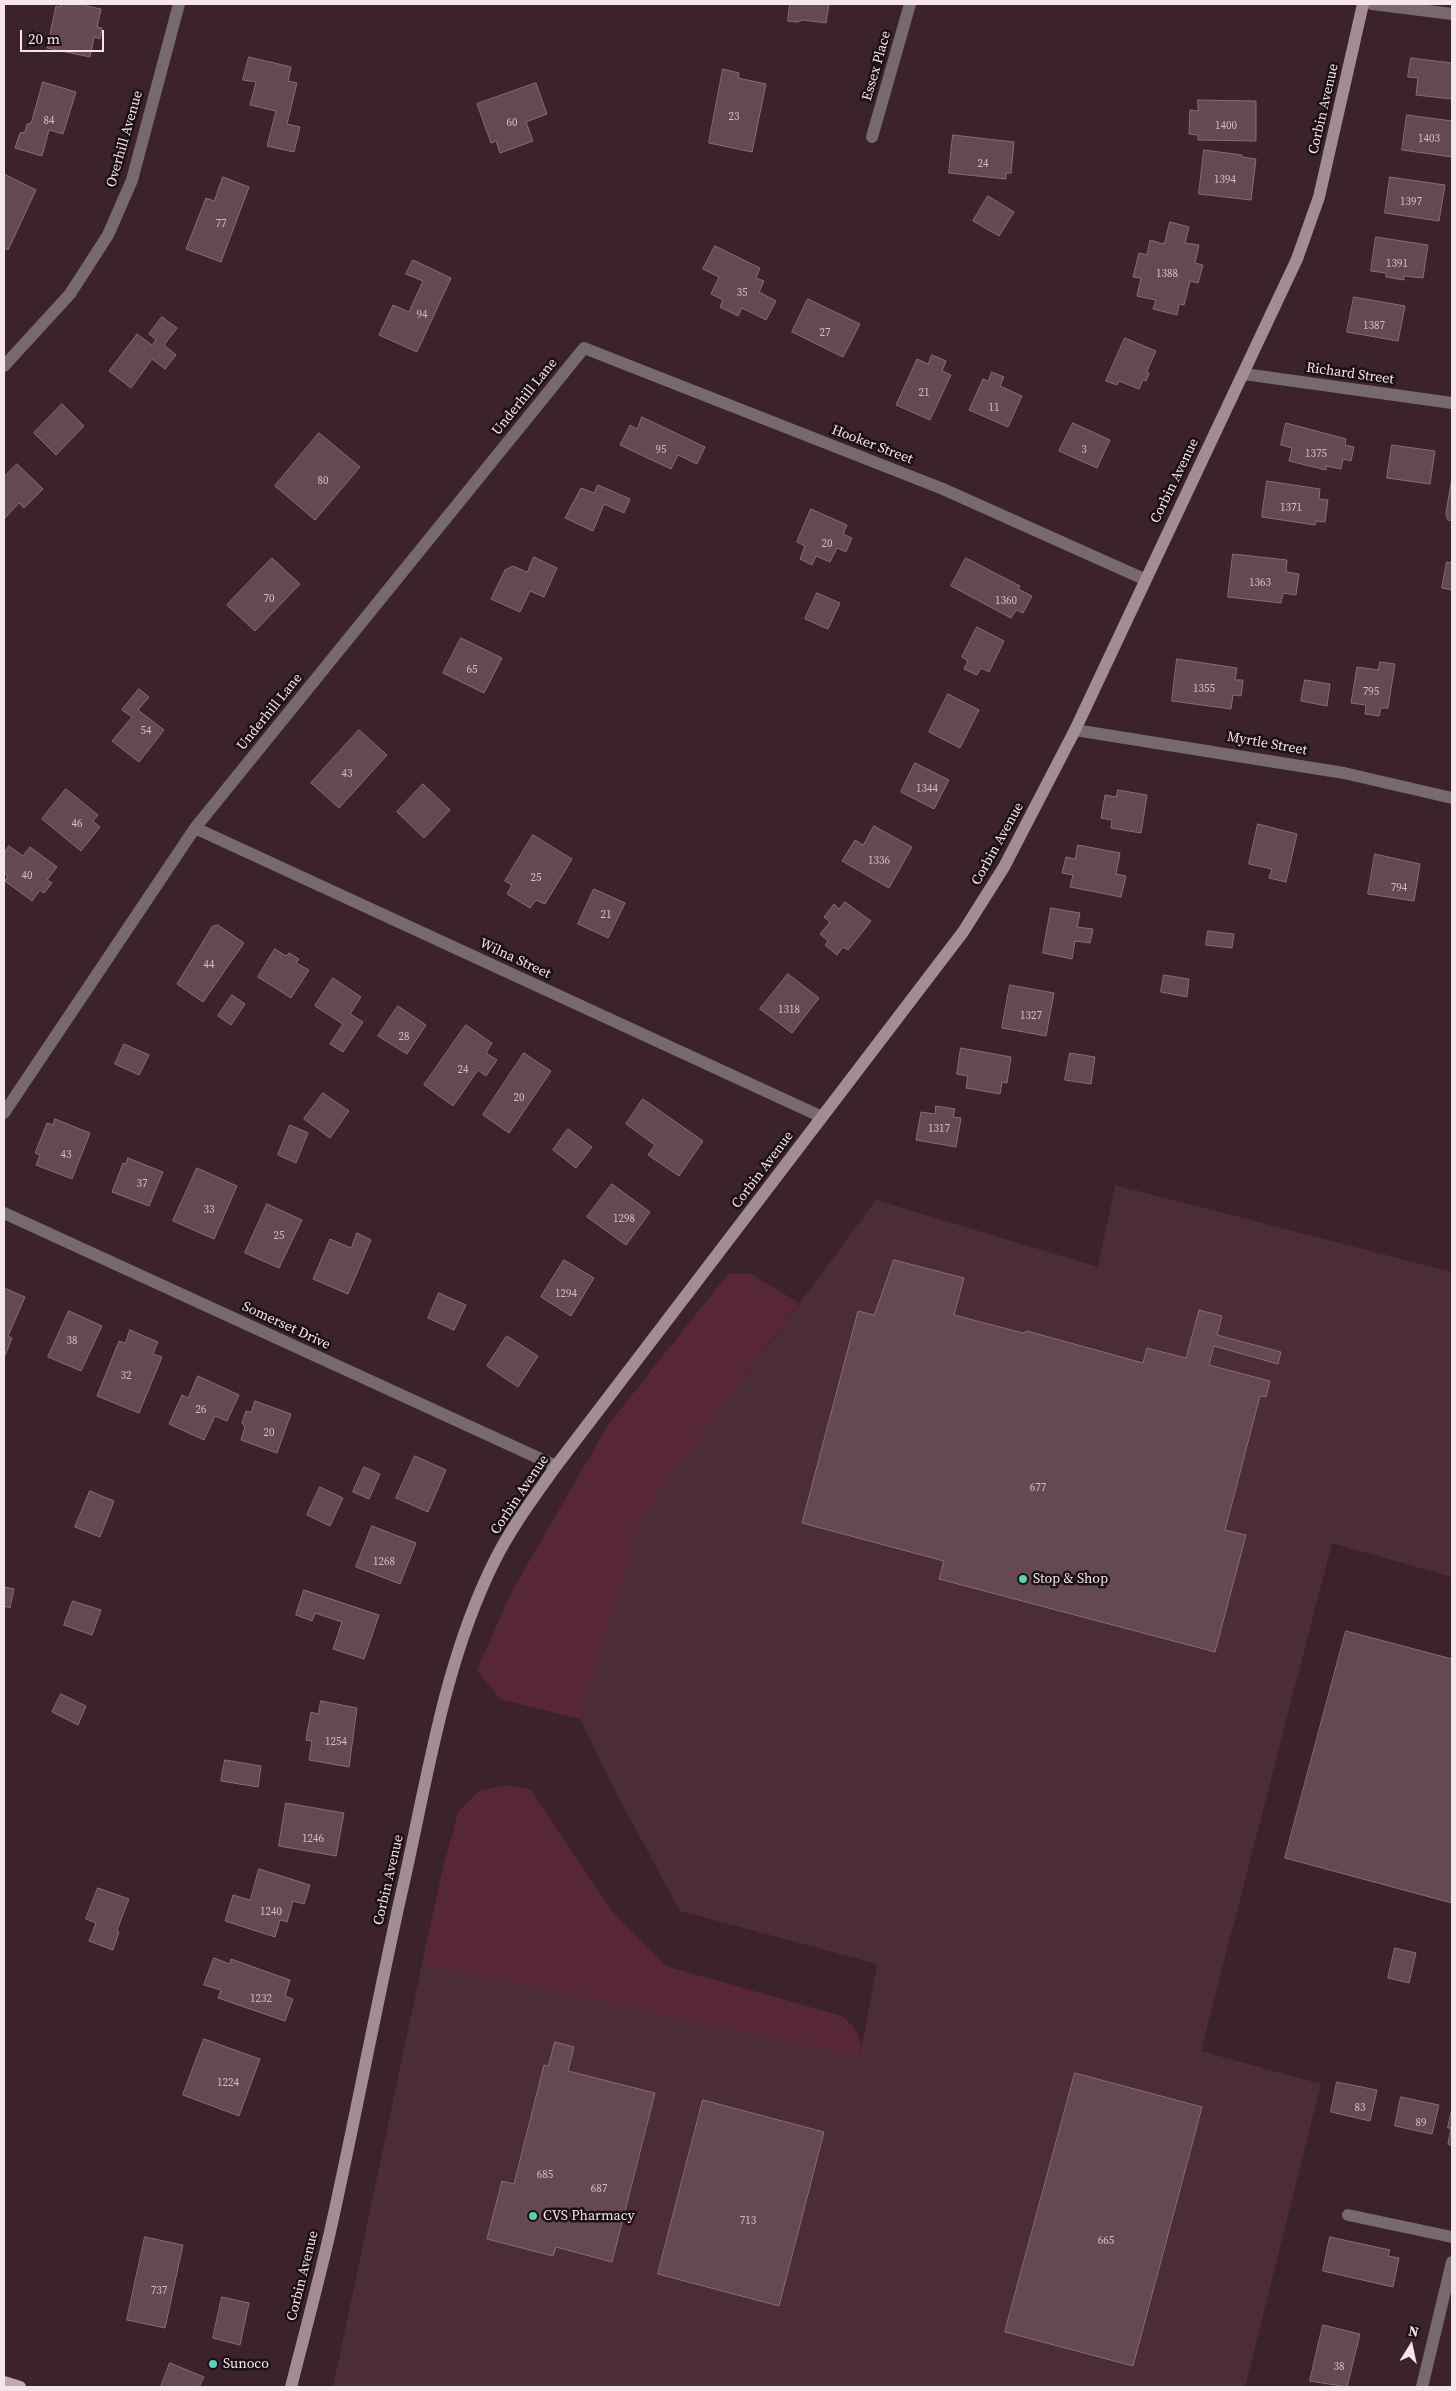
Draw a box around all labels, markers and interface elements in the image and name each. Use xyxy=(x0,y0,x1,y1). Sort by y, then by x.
scale bar xyxy=(22,20,106,52)
text: 20 m xyxy=(28,28,60,49)
street label: Essex Place xyxy=(859,29,895,103)
street label: Corbin Avenue xyxy=(1305,62,1343,156)
street label: Overhill Avenue xyxy=(103,89,147,189)
house number: 23 xyxy=(729,110,739,124)
house number: 84 xyxy=(44,114,54,128)
house number: 60 xyxy=(507,116,517,130)
house number: 1400 xyxy=(1215,119,1237,133)
house number: 1403 xyxy=(1418,132,1440,146)
house number: 24 xyxy=(978,157,988,171)
house number: 1394 xyxy=(1214,173,1236,187)
house number: 1397 xyxy=(1400,195,1422,209)
house number: 77 xyxy=(216,217,226,231)
house number: 1391 xyxy=(1386,257,1408,271)
house number: 1388 xyxy=(1156,267,1178,281)
house number: 35 xyxy=(737,286,747,300)
house number: 94 xyxy=(417,308,427,322)
house number: 1387 xyxy=(1363,319,1385,333)
house number: 27 xyxy=(820,326,830,340)
street label: Underhill Lane xyxy=(489,355,561,439)
street label: Richard Street xyxy=(1305,360,1395,388)
house number: 21 xyxy=(919,386,929,400)
house number: 11 xyxy=(989,401,999,415)
street label: Hooker Street xyxy=(829,422,915,468)
street label: Corbin Avenue xyxy=(1147,436,1203,526)
house number: 95 xyxy=(656,443,666,457)
house number: 3 xyxy=(1081,443,1087,457)
house number: 1375 xyxy=(1305,447,1327,461)
house number: 80 xyxy=(318,474,328,488)
house number: 1371 xyxy=(1280,501,1302,515)
house number: 20 xyxy=(822,537,832,551)
house number: 1363 xyxy=(1249,576,1271,590)
house number: 70 xyxy=(264,592,274,606)
house number: 1360 xyxy=(995,594,1017,608)
house number: 65 xyxy=(467,663,477,677)
street label: Underhill Lane xyxy=(234,670,306,754)
house number: 1355 xyxy=(1193,682,1215,696)
house number: 795 xyxy=(1363,685,1379,699)
house number: 54 xyxy=(141,724,151,738)
street label: Myrtle Street xyxy=(1226,729,1308,759)
house number: 43 xyxy=(342,767,352,781)
house number: 1344 xyxy=(916,782,938,796)
street label: Corbin Avenue xyxy=(968,800,1028,888)
house number: 46 xyxy=(72,817,82,831)
house number: 1336 xyxy=(868,854,890,868)
house number: 40 xyxy=(22,869,32,883)
house number: 25 xyxy=(531,871,541,885)
house number: 794 xyxy=(1391,881,1407,895)
house number: 21 xyxy=(601,908,611,922)
street label: Wilna Street xyxy=(477,935,553,983)
house number: 44 xyxy=(204,958,214,972)
house number: 1318 xyxy=(778,1003,800,1017)
house number: 1327 xyxy=(1020,1009,1042,1023)
house number: 28 xyxy=(399,1030,409,1044)
house number: 24 xyxy=(458,1063,468,1077)
house number: 20 xyxy=(514,1091,524,1105)
house number: 1317 xyxy=(928,1122,950,1136)
street label: Corbin Avenue xyxy=(729,1128,797,1212)
house number: 43 xyxy=(61,1148,71,1162)
house number: 37 xyxy=(137,1177,147,1191)
house number: 33 xyxy=(204,1203,214,1217)
house number: 1298 xyxy=(613,1212,635,1226)
house number: 25 xyxy=(274,1229,284,1243)
house number: 1294 xyxy=(555,1287,577,1301)
street label: Somerset Drive xyxy=(239,1298,333,1354)
house number: 38 xyxy=(67,1334,77,1348)
house number: 32 xyxy=(121,1369,131,1383)
house number: 26 xyxy=(196,1403,206,1417)
house number: 20 xyxy=(264,1426,274,1440)
street label: Corbin Avenue xyxy=(487,1452,553,1538)
house number: 677 xyxy=(1030,1481,1046,1495)
house number: 1268 xyxy=(373,1555,395,1569)
place label: Stop & Shop xyxy=(1033,1571,1108,1587)
marker: Stop & Shop xyxy=(1017,1573,1029,1585)
house number: 1254 xyxy=(325,1735,347,1749)
house number: 1246 xyxy=(302,1832,324,1846)
street label: Corbin Avenue xyxy=(370,1833,408,1927)
house number: 1240 xyxy=(260,1905,282,1919)
house number: 1232 xyxy=(250,1992,272,2006)
house number: 1224 xyxy=(217,2076,239,2090)
house number: 83 xyxy=(1355,2101,1365,2115)
house number: 89 xyxy=(1416,2116,1426,2130)
house number: 685 xyxy=(537,2168,553,2182)
house number: 687 xyxy=(591,2182,607,2196)
place label: CVS Pharmacy xyxy=(543,2208,635,2224)
marker: CVS Pharmacy xyxy=(527,2210,539,2222)
house number: 713 xyxy=(740,2214,756,2228)
street label: Corbin Avenue xyxy=(284,2229,322,2323)
house number: 665 xyxy=(1098,2234,1114,2248)
house number: 737 xyxy=(151,2284,167,2298)
text: N xyxy=(1407,2320,1420,2342)
north arrow xyxy=(1386,2321,1436,2371)
place label: Sunoco xyxy=(223,2356,269,2372)
marker: Sunoco xyxy=(207,2358,219,2370)
house number: 38 xyxy=(1334,2360,1344,2374)

